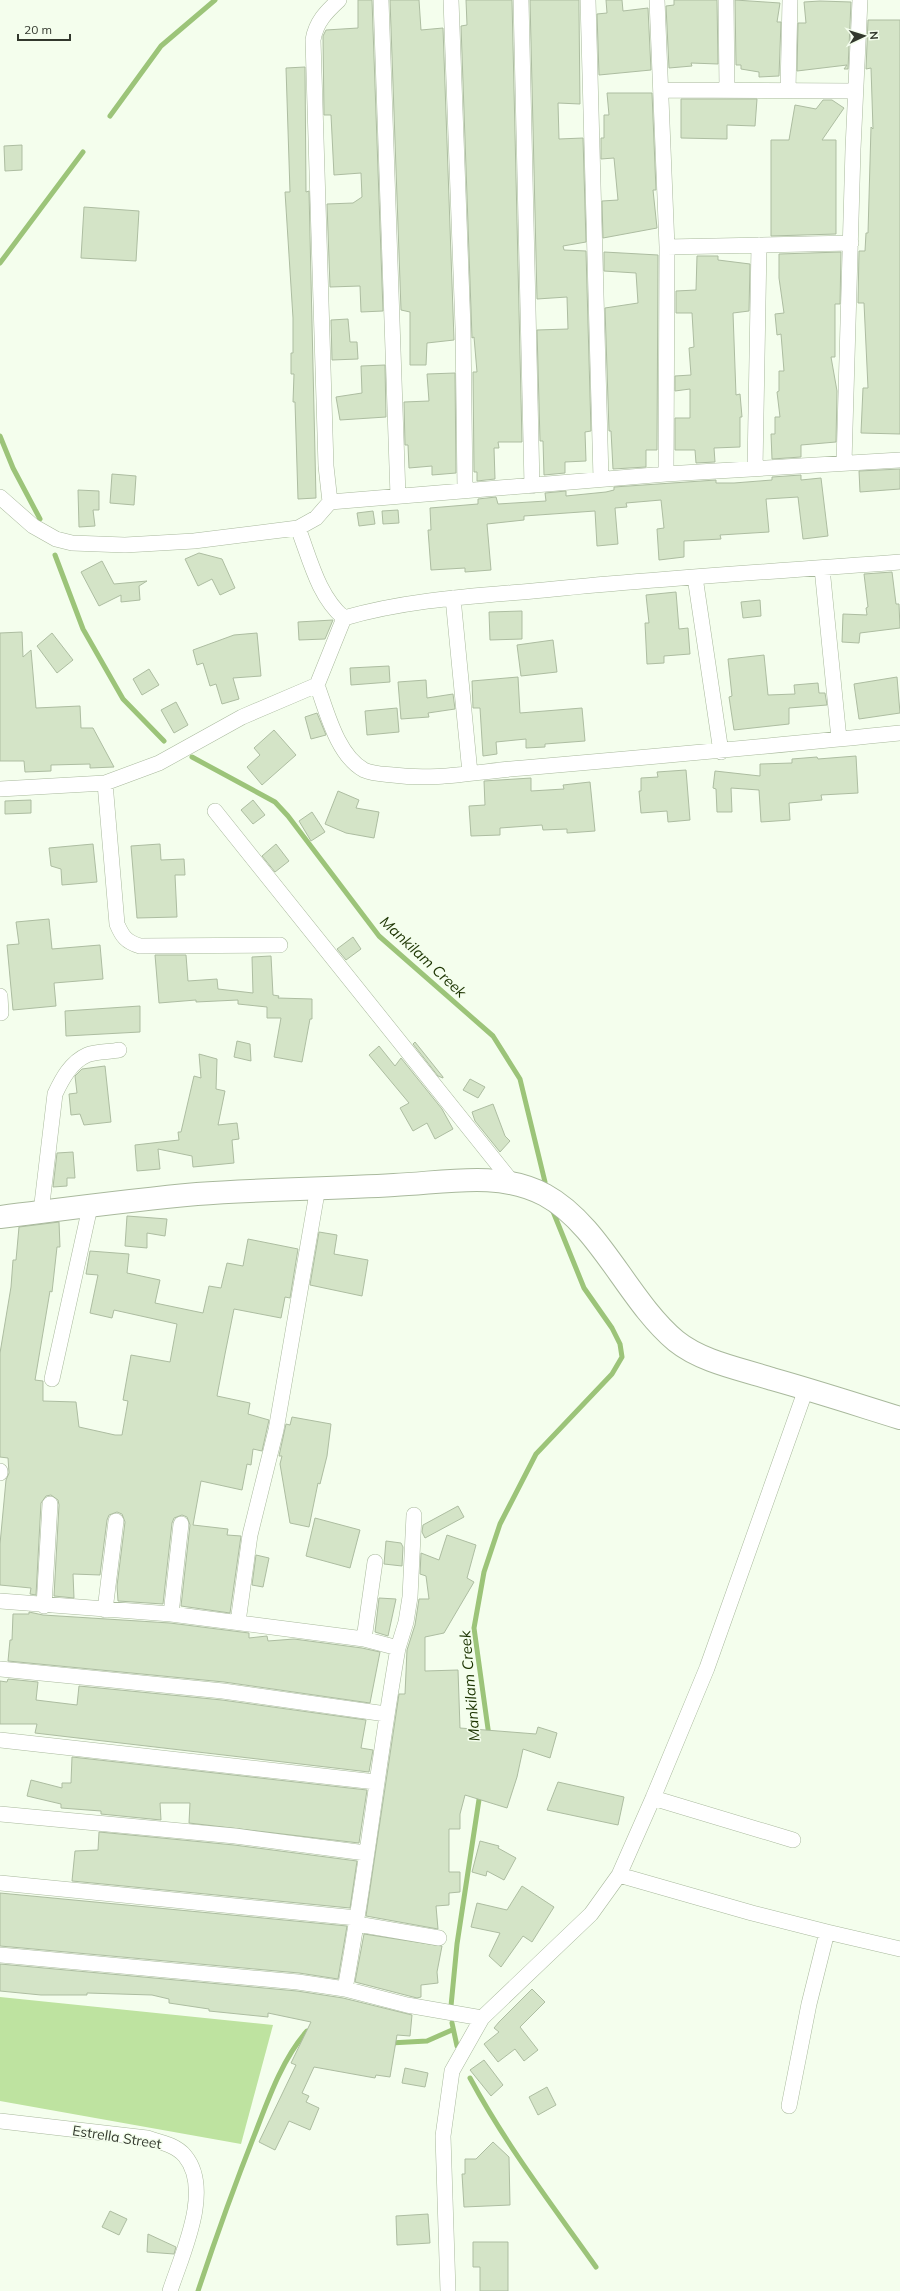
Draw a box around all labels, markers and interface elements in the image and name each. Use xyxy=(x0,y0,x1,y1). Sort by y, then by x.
scale bar xyxy=(18,16,70,42)
north arrow xyxy=(844,16,884,56)
text: 20 m xyxy=(24,22,52,37)
text: N xyxy=(867,31,881,40)
water label: Mankilam Creek xyxy=(376,912,471,1002)
water label: Mankilam Creek xyxy=(455,1629,484,1742)
street label: Estrella Street xyxy=(71,2121,163,2153)

